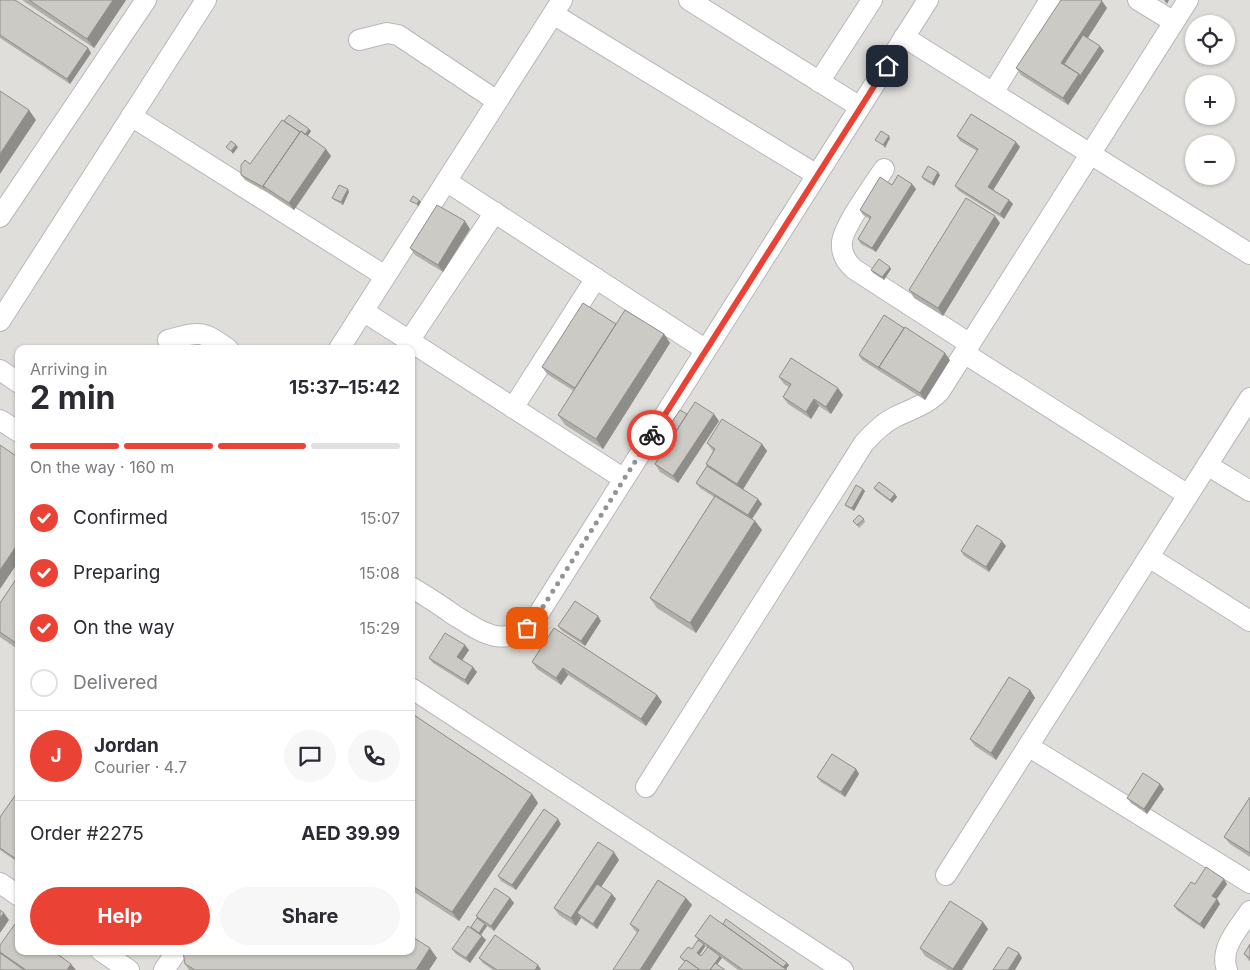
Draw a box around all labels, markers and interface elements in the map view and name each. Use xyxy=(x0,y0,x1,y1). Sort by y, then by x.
map controls xyxy=(1185,15,1235,185)
button: locate xyxy=(1185,15,1235,65)
pin xyxy=(866,45,908,87)
icon: home xyxy=(873,52,901,80)
button: + xyxy=(1185,75,1235,125)
button: − xyxy=(1185,135,1235,185)
text: Arriving in xyxy=(30,359,107,379)
text: 15:37–15:42 xyxy=(289,376,400,399)
text: 2 min xyxy=(30,378,116,417)
courier xyxy=(627,410,677,460)
icon: bike xyxy=(638,421,666,449)
text: On the way · 160 m xyxy=(30,457,174,477)
icon: check xyxy=(30,504,58,532)
text: Confirmed xyxy=(73,506,168,529)
text: 15:07 xyxy=(360,508,400,528)
icon: check xyxy=(30,559,58,587)
text: Preparing xyxy=(73,561,160,584)
text: 15:08 xyxy=(359,563,400,583)
pin xyxy=(506,607,548,649)
icon: check xyxy=(30,614,58,642)
icon: bag xyxy=(513,614,541,642)
text: On the way xyxy=(73,616,175,639)
text: 15:29 xyxy=(359,618,400,638)
text: Delivered xyxy=(73,671,158,694)
button: chat xyxy=(284,730,336,782)
button: phone xyxy=(348,730,400,782)
text: Jordan xyxy=(94,734,159,757)
text: J xyxy=(50,744,62,767)
text: Courier · 4.7 xyxy=(94,757,187,777)
text: Order #2275 xyxy=(30,822,144,845)
text: AED 39.99 xyxy=(301,822,400,845)
button: Help xyxy=(30,887,210,945)
button: Share xyxy=(220,887,400,945)

